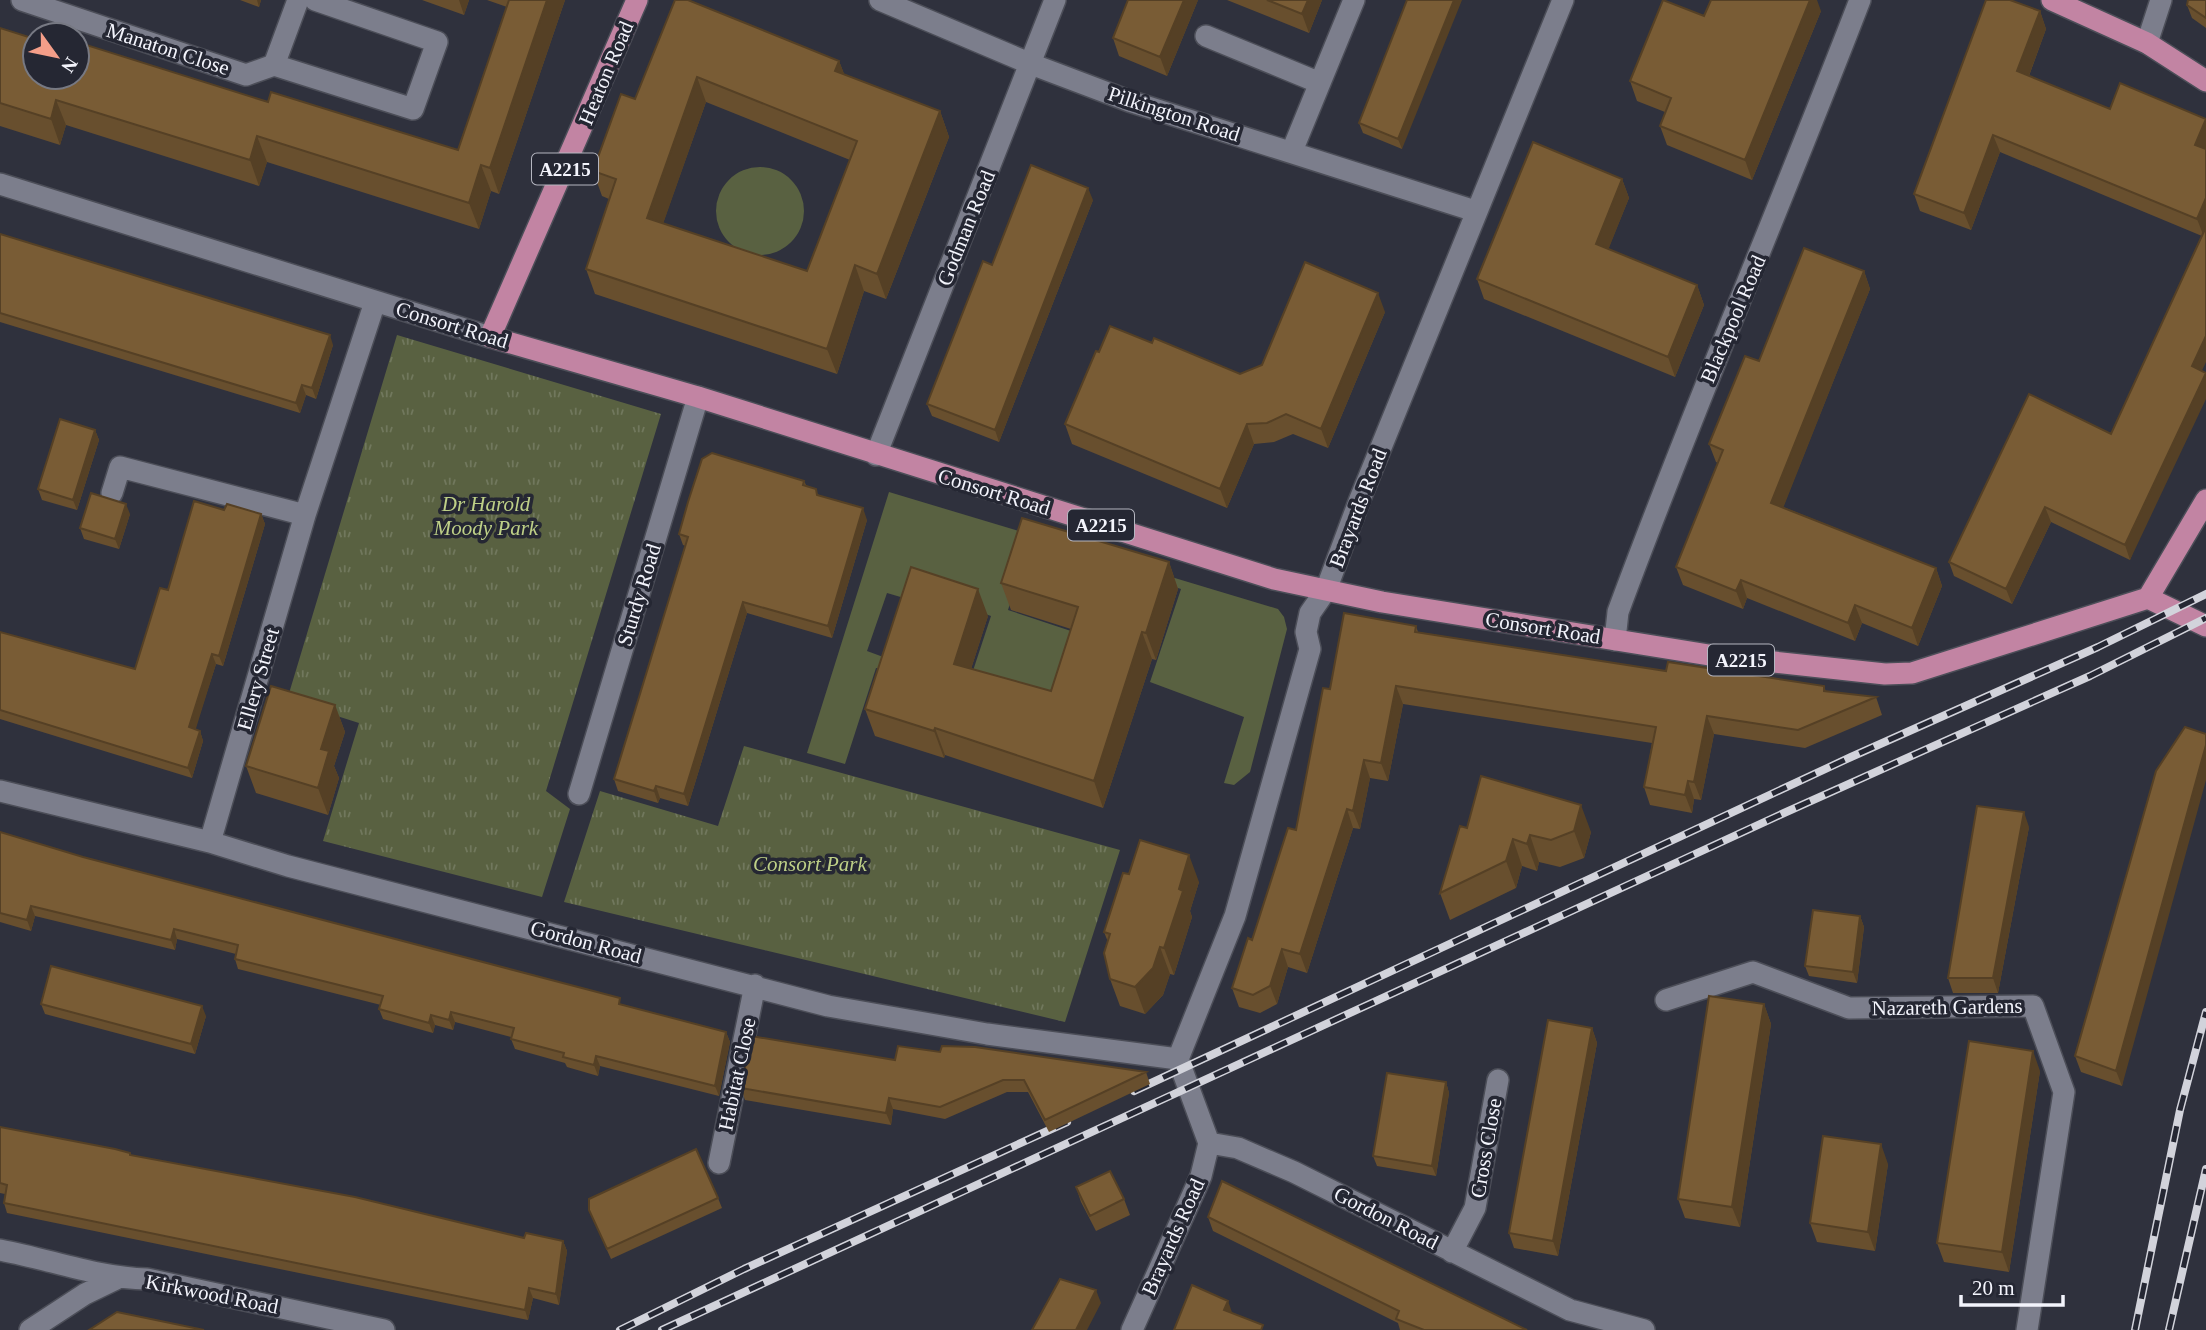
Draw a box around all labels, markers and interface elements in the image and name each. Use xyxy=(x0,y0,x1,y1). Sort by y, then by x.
street label: Heaton Road xyxy=(573,17,639,128)
street label: Manaton Close xyxy=(104,18,232,80)
north arrow xyxy=(21,21,91,91)
text: N xyxy=(57,54,82,77)
street label: Pilkington Road xyxy=(1105,81,1243,147)
road number: A2215 xyxy=(532,154,598,184)
street label: Godman Road xyxy=(932,167,1000,289)
street label: Blackpool Road xyxy=(1695,251,1771,386)
street label: Consort Road xyxy=(393,297,511,354)
street label: Brayards Road xyxy=(1324,445,1392,571)
street label: Consort Road xyxy=(935,464,1053,521)
park label: Dr Harold Moody Park xyxy=(433,492,539,540)
road number: A2215 xyxy=(1068,510,1134,540)
street label: Sturdy Road xyxy=(612,541,666,649)
street label: Consort Road xyxy=(1484,607,1603,649)
street label: Ellery Street xyxy=(232,625,284,733)
road number: A2215 xyxy=(1708,645,1774,676)
park label: Consort Park xyxy=(753,852,868,876)
street label: Gordon Road xyxy=(528,916,645,968)
street label: Nazareth Gardens xyxy=(1871,994,2023,1020)
street label: Habitat Close xyxy=(713,1015,761,1133)
street label: Cross Close xyxy=(1465,1096,1507,1200)
street label: Brayards Road xyxy=(1137,1174,1210,1299)
street label: Gordon Road xyxy=(1330,1181,1443,1255)
scale bar xyxy=(1961,1264,2062,1308)
street label: Kirkwood Road xyxy=(144,1269,281,1319)
text: 20 m xyxy=(1972,1276,2015,1300)

